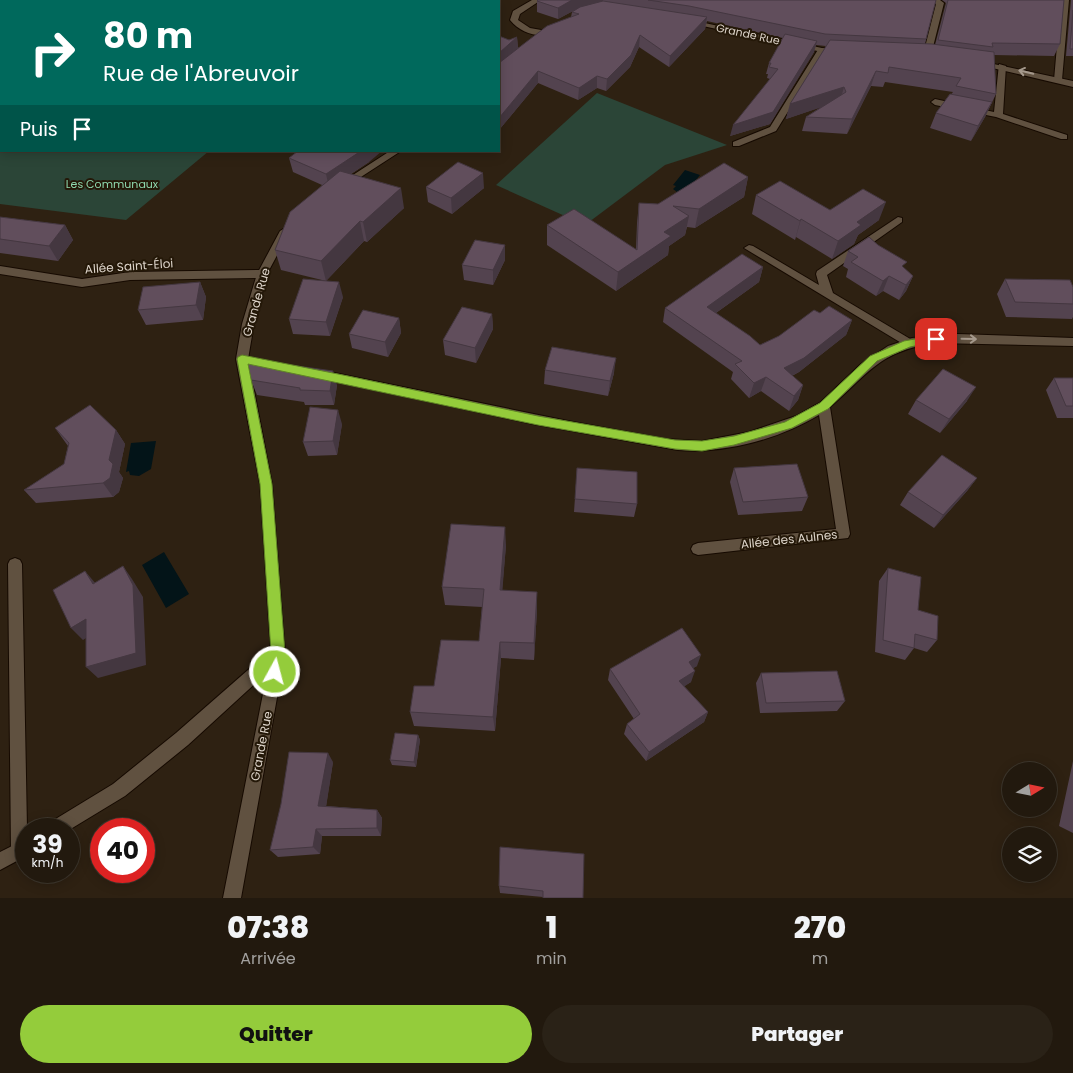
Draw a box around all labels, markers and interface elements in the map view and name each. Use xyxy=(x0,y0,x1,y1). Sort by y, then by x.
text: 80 m xyxy=(103,11,193,60)
street label: Grande Rue xyxy=(715,19,782,49)
icon: right xyxy=(20,20,85,85)
text: Rue de l'Abreuvoir xyxy=(103,58,299,89)
one-way arrow xyxy=(1018,67,1034,76)
icon: arrive xyxy=(68,115,96,143)
text: Puis xyxy=(20,116,58,143)
park label: Les Communaux xyxy=(66,176,159,192)
street label: Allée Saint-Éloi xyxy=(84,254,174,278)
street label: Grande Rue xyxy=(238,266,274,338)
pin xyxy=(915,318,957,360)
icon: arrive xyxy=(922,325,950,353)
one-way arrow xyxy=(961,335,977,344)
street label: Allée des Aulnes xyxy=(740,525,838,553)
position arrow xyxy=(248,645,300,697)
street label: Grande Rue xyxy=(246,710,276,782)
north arrow xyxy=(1002,762,1058,818)
map controls xyxy=(1002,762,1057,882)
speed limit sign: 40 xyxy=(90,818,155,883)
text: 39 xyxy=(32,827,63,862)
button: layers xyxy=(1002,827,1057,882)
text: km/h xyxy=(32,854,63,871)
text: 07:38 xyxy=(227,906,309,949)
text: 1 xyxy=(546,906,557,949)
text: 270 xyxy=(794,906,846,949)
text: Arrivée xyxy=(240,947,296,970)
text: min xyxy=(536,947,567,970)
text: m xyxy=(812,947,828,970)
button: Quitter xyxy=(20,1005,532,1063)
button: Partager xyxy=(542,1005,1053,1063)

